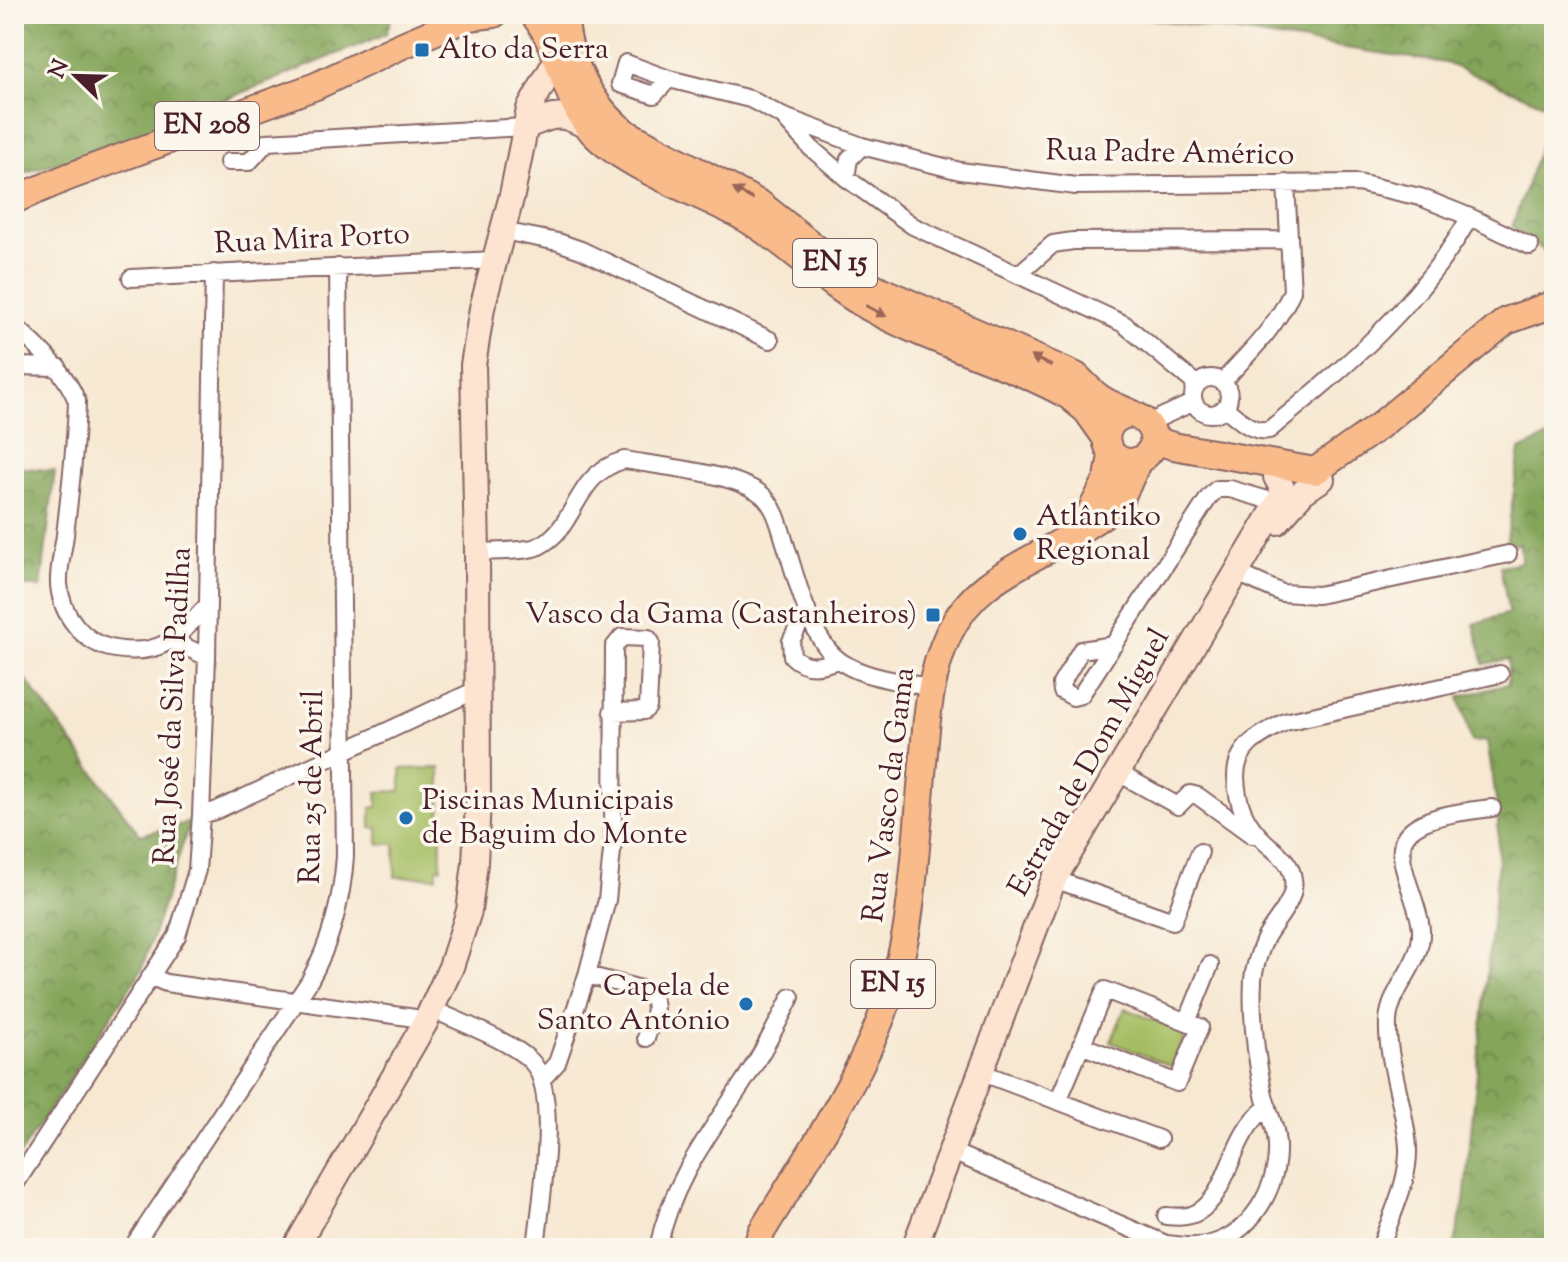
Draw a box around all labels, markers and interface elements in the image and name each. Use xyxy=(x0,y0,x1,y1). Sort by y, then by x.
place label: Alto da Serra xyxy=(438,29,609,72)
north arrow xyxy=(36,36,116,116)
marker: Alto da Serra xyxy=(413,41,431,59)
text: N xyxy=(42,55,79,84)
road number: EN 208 xyxy=(155,102,259,150)
street label: Rua Padre Américo xyxy=(1045,130,1295,178)
one-way arrow xyxy=(731,188,754,201)
street label: Rua Mira Porto xyxy=(213,213,411,267)
road number: EN 15 xyxy=(793,239,877,287)
one-way arrow xyxy=(864,304,887,317)
one-way arrow xyxy=(1029,354,1053,368)
place label: Atlântiko Regional xyxy=(1036,496,1161,573)
marker: Atlântiko Regional xyxy=(1011,525,1029,543)
street label: Rua José da Silva Padilha xyxy=(144,546,204,866)
place label: Vasco da Gama (Castanheiros) xyxy=(525,594,917,637)
marker: Vasco da Gama (Castanheiros) xyxy=(924,606,942,624)
street label: Estrada de Dom Miguel xyxy=(998,621,1182,905)
street label: Rua Vasco da Gama xyxy=(853,665,927,925)
street label: Rua 25 de Abril xyxy=(290,689,336,885)
place label: Piscinas Municipais de Baguim do Monte xyxy=(422,780,688,857)
marker: Piscinas Municipais de Baguim do Monte xyxy=(397,809,415,827)
road number: EN 15 xyxy=(851,960,935,1008)
place label: Capela de Santo António xyxy=(537,966,730,1043)
marker: Capela de Santo António xyxy=(737,995,755,1013)

